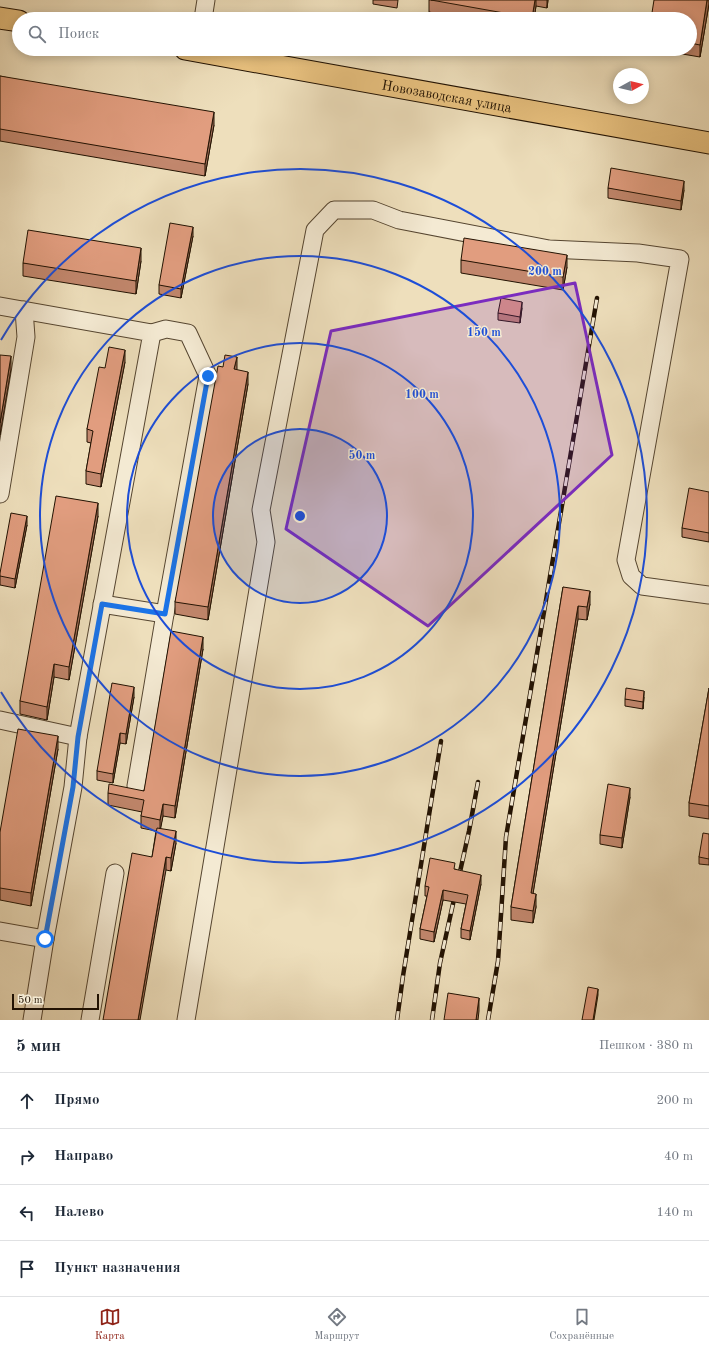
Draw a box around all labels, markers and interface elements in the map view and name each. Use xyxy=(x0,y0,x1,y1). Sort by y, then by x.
search box xyxy=(12,12,697,56)
icon: search xyxy=(26,23,48,45)
text: Поиск xyxy=(58,27,99,42)
north arrow xyxy=(613,68,649,104)
street label: Новозаводская улица xyxy=(380,78,513,116)
text: 200 m xyxy=(528,266,562,278)
text: 150 m xyxy=(467,326,501,339)
route end xyxy=(199,367,217,385)
text: 100 m xyxy=(405,389,439,401)
text: 50 m xyxy=(349,449,376,462)
centre of rings xyxy=(293,509,307,523)
route start xyxy=(36,930,54,948)
scale bar xyxy=(12,992,99,1011)
text: 50 m xyxy=(18,995,43,1006)
text: 5 мин xyxy=(16,1038,61,1055)
text: Пешком · 380 m xyxy=(599,1039,693,1052)
icon: ahead xyxy=(16,1090,38,1112)
text: Прямо xyxy=(54,1093,100,1108)
text: 200 m xyxy=(656,1094,693,1107)
icon: right xyxy=(16,1146,38,1168)
text: Направо xyxy=(54,1149,113,1164)
text: 40 m xyxy=(664,1150,693,1163)
icon: left xyxy=(16,1202,38,1224)
text: Налево xyxy=(54,1205,104,1220)
text: 140 m xyxy=(656,1206,693,1219)
icon: arrive xyxy=(16,1258,38,1280)
text: Пункт назначения xyxy=(54,1261,181,1276)
tab: Карта xyxy=(95,1306,125,1344)
tab: Маршрут xyxy=(314,1306,360,1344)
tab: Сохранённые xyxy=(549,1306,614,1344)

